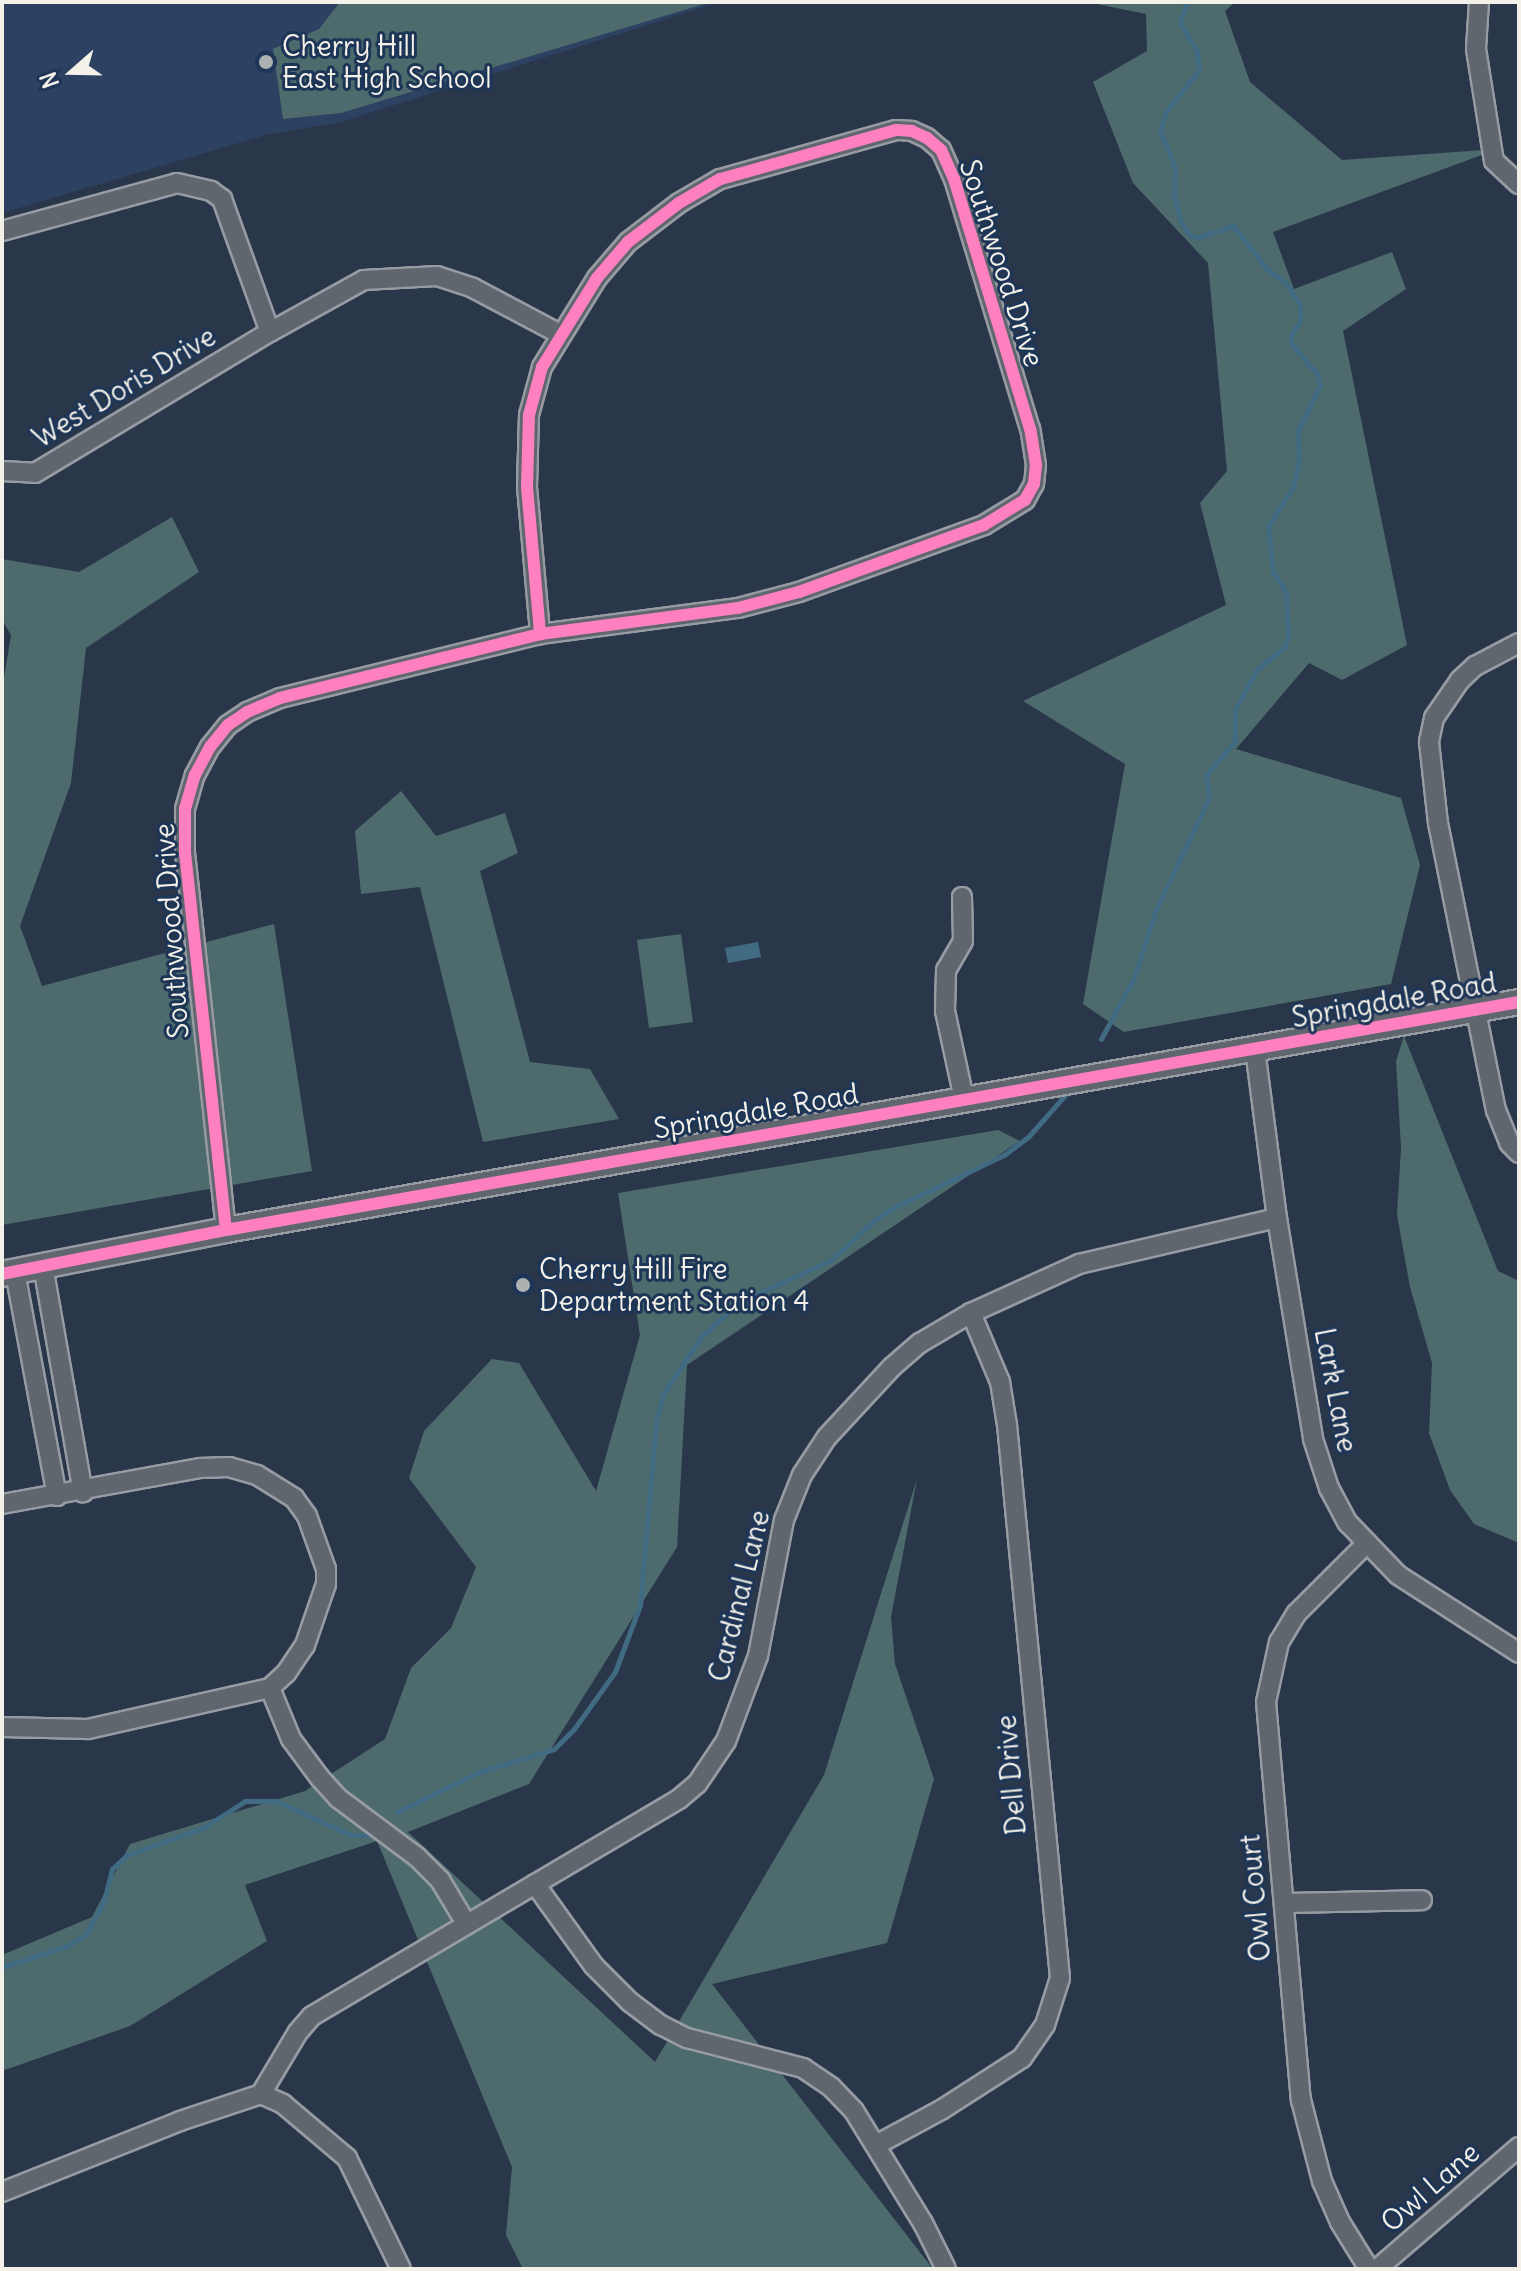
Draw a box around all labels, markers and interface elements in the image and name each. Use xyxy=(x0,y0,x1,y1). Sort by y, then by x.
place label: Cherry Hill East High School xyxy=(282,29,491,95)
north arrow xyxy=(32,32,112,112)
marker: Cherry Hill East High School xyxy=(257,53,275,71)
text: N xyxy=(34,68,65,92)
street label: Southwood Drive xyxy=(953,155,1051,371)
street label: West Doris Drive xyxy=(27,319,221,455)
street label: Southwood Drive xyxy=(147,822,195,1040)
street label: Springdale Road xyxy=(1289,965,1499,1035)
street label: Springdale Road xyxy=(651,1076,861,1146)
place label: Cherry Hill Fire Department Station 4 xyxy=(539,1252,809,1318)
marker: Cherry Hill Fire Department Station 4 xyxy=(514,1276,532,1294)
street label: Lark Lane xyxy=(1308,1325,1364,1455)
street label: Cardinal Lane xyxy=(701,1507,777,1685)
street label: Dell Drive xyxy=(989,1714,1033,1836)
street label: Owl Court xyxy=(1233,1833,1277,1963)
street label: Owl Lane xyxy=(1374,2135,1486,2239)

